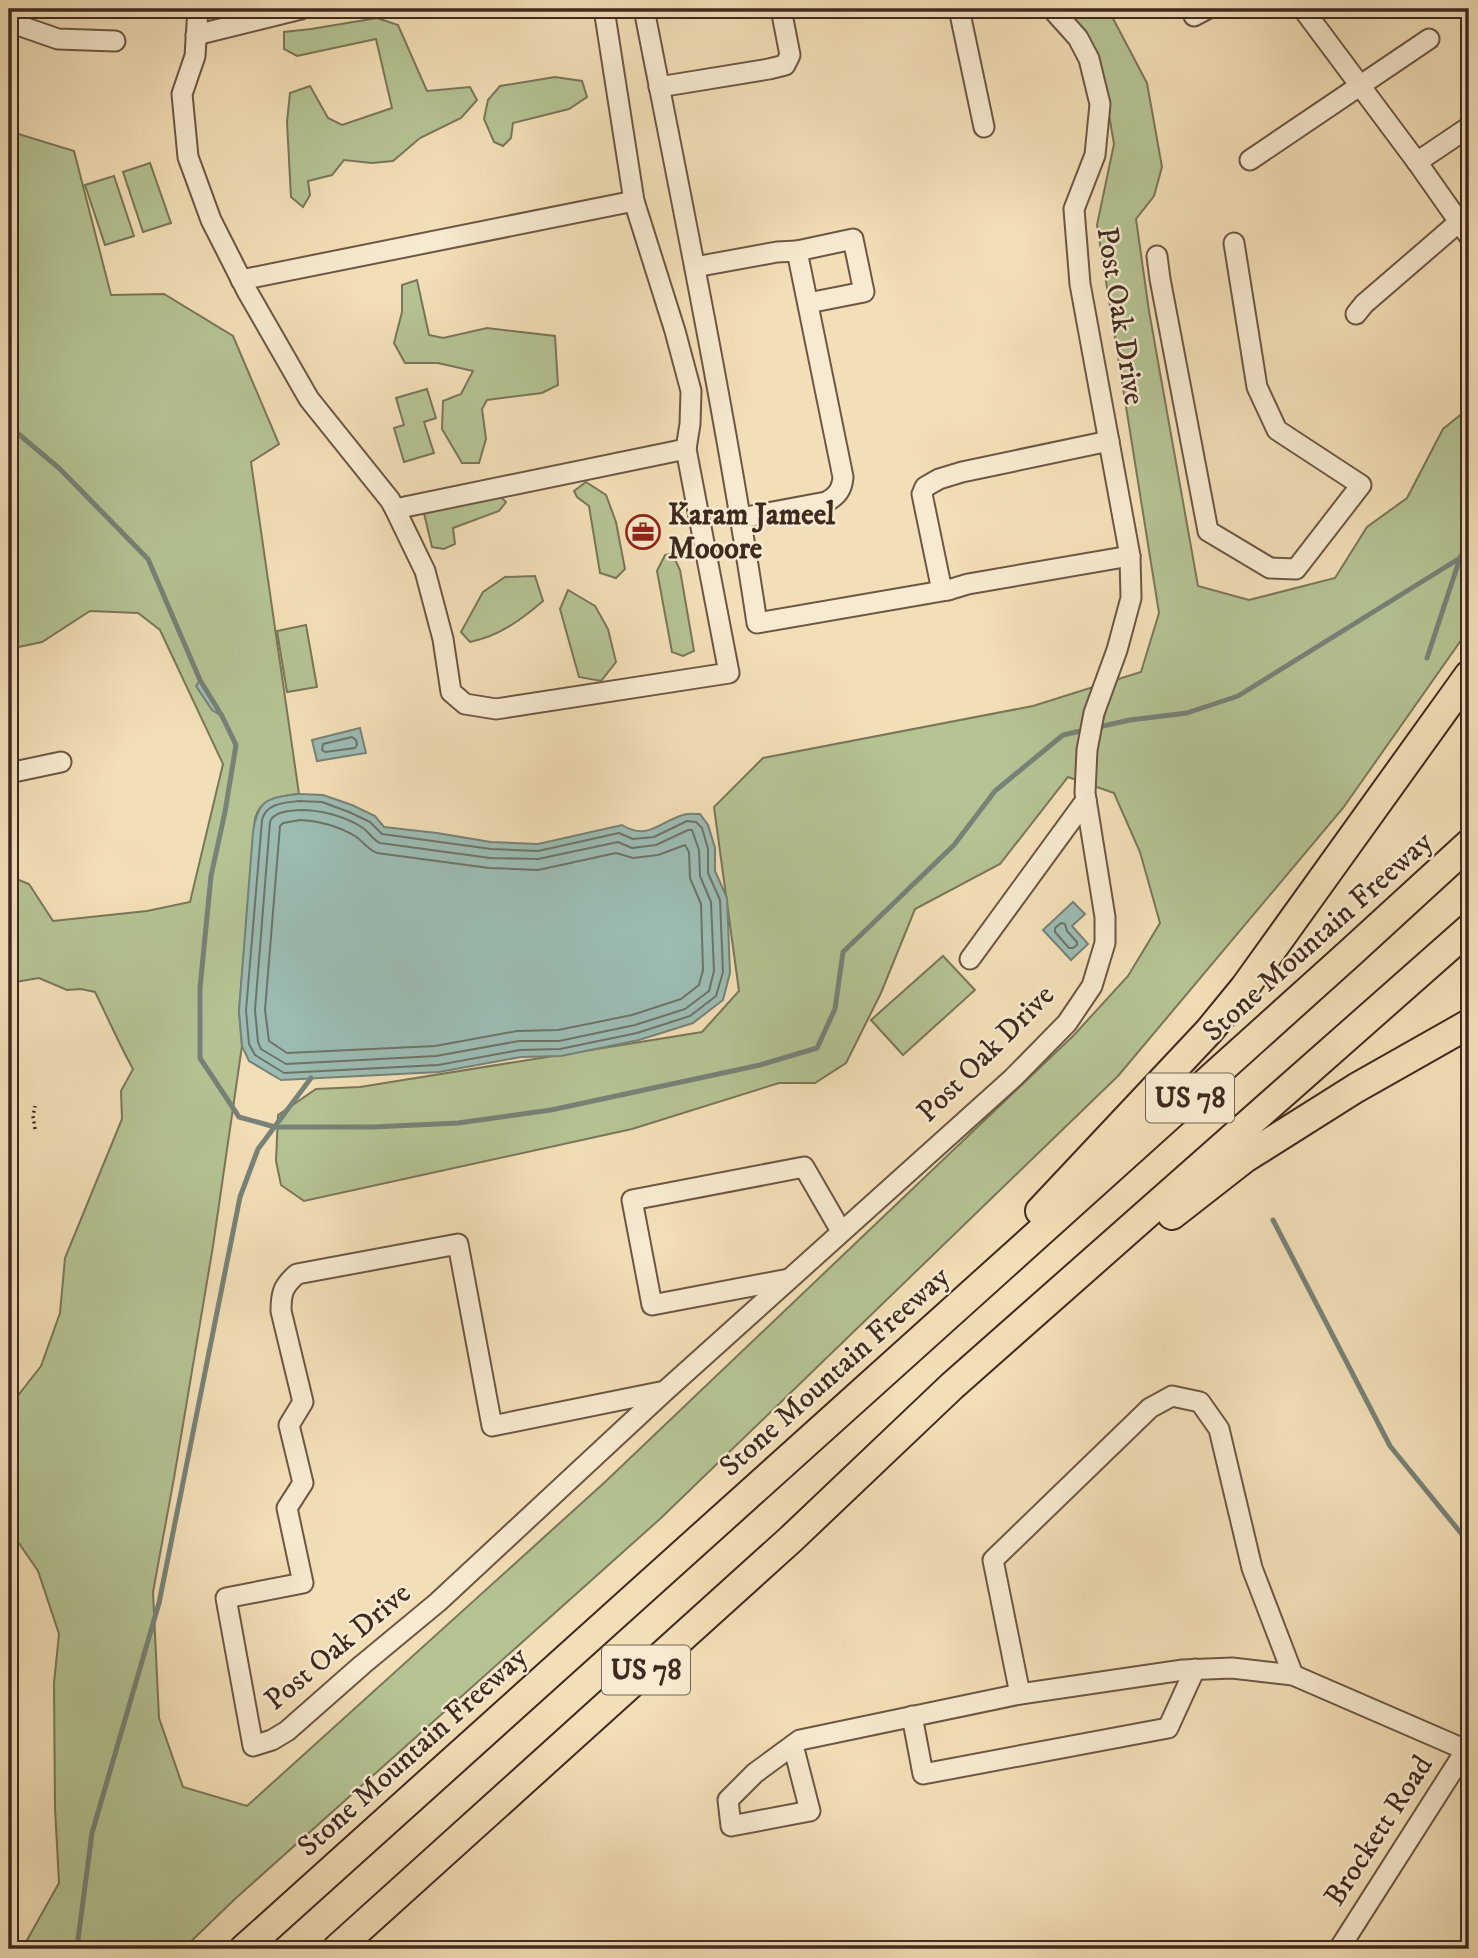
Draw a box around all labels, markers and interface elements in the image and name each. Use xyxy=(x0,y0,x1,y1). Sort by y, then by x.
street label: Post Oak Drive xyxy=(1088,224,1152,408)
place label: Karam Jameel Mooore xyxy=(668,497,836,568)
office icon: Karam Jameel Mooore xyxy=(624,513,662,551)
street label: Stone Mountain Freeway xyxy=(1195,823,1441,1050)
street label: Post Oak Drive xyxy=(909,977,1063,1131)
road number: US 78 xyxy=(1146,1074,1234,1122)
street label: Stone Mountain Freeway xyxy=(712,1258,958,1485)
street label: Post Oak Drive xyxy=(257,1575,419,1719)
street label: Stone Mountain Freeway xyxy=(290,1638,536,1865)
road number: US 78 xyxy=(602,1646,690,1694)
street label: Brockett Road xyxy=(1317,1749,1441,1913)

